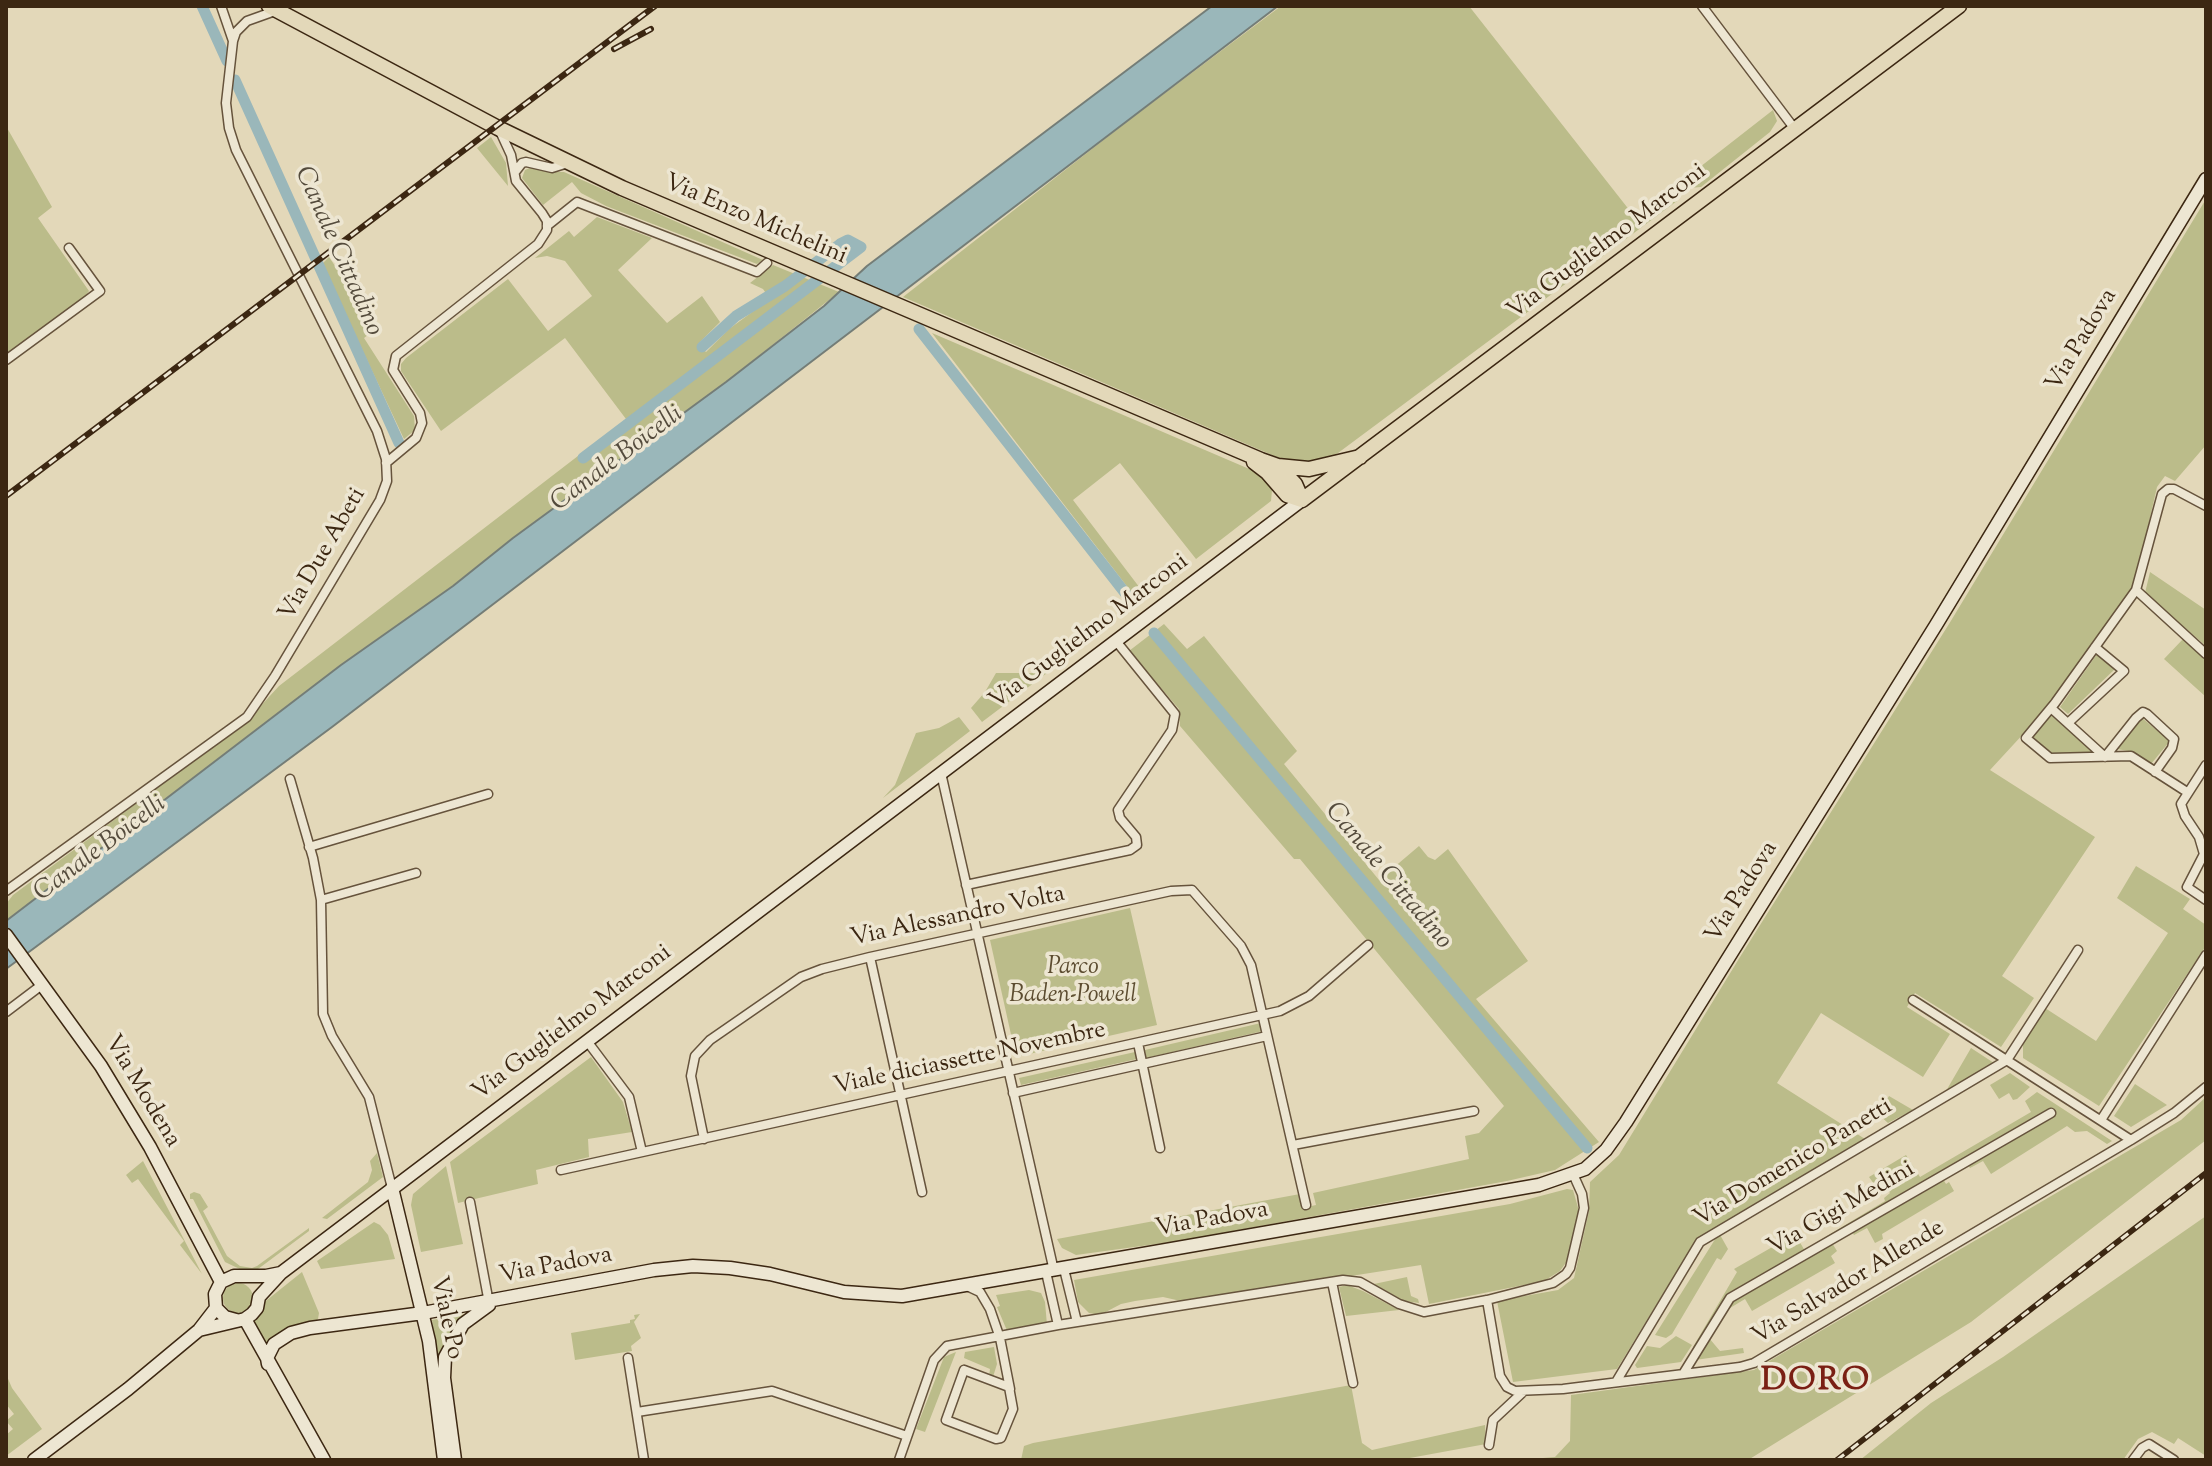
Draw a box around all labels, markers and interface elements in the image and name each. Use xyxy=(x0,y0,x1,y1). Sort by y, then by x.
street label: Via Guglielmo Marconi xyxy=(1503,159,1713,327)
water label: Canale Cittadino xyxy=(286,162,388,342)
street label: Via Enzo Michelini xyxy=(659,169,851,273)
street label: Via Padova xyxy=(2041,285,2125,397)
water label: Canale Boicelli xyxy=(546,400,690,520)
street label: Via Due Abeti xyxy=(274,483,374,627)
street label: Via Guglielmo Marconi xyxy=(985,549,1195,717)
water label: Canale Boicelli xyxy=(29,790,173,910)
water label: Canale Cittadino xyxy=(1317,797,1457,957)
street label: Via Padova xyxy=(1701,837,1785,949)
street label: Via Alessandro Volta xyxy=(848,881,1068,955)
street label: Via Guglielmo Marconi xyxy=(468,940,678,1108)
park label: Parco Baden-Powell xyxy=(1009,955,1137,1011)
street label: Viale diciassette Novembre xyxy=(831,1017,1109,1103)
street label: Via Modena xyxy=(96,1031,186,1153)
street label: Via Domenico Panetti xyxy=(1690,1093,1898,1235)
street label: Via Gigi Medini xyxy=(1763,1156,1921,1264)
street label: Via Padova xyxy=(1153,1197,1271,1245)
street label: Via Salvador Allende xyxy=(1748,1215,1950,1353)
street label: Via Padova xyxy=(497,1242,615,1292)
street label: Viale Po xyxy=(422,1274,468,1362)
district label: DORO xyxy=(1761,1365,1871,1403)

